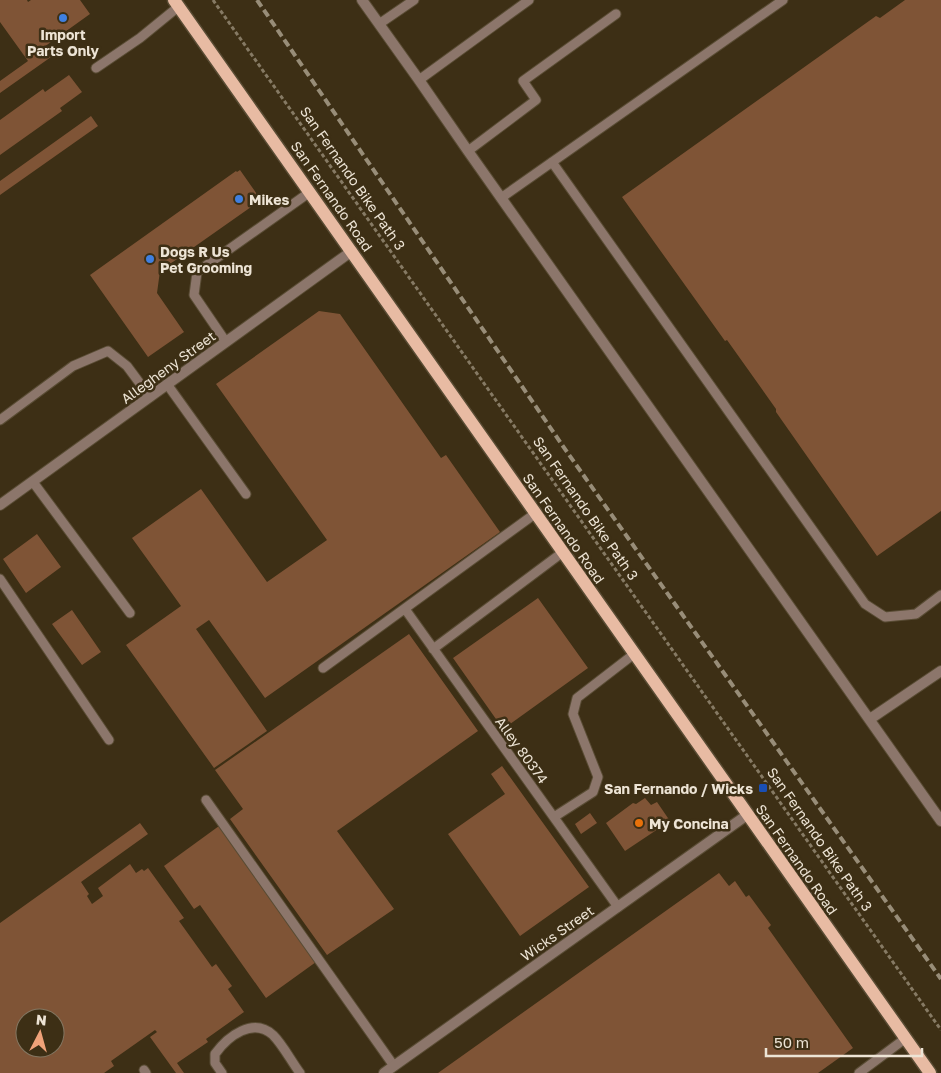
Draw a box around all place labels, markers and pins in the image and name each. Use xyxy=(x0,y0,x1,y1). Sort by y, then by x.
marker: Import Parts Only xyxy=(57,12,69,24)
place label: Import Parts Only xyxy=(27,26,100,59)
place label: Mikes xyxy=(249,191,289,208)
marker: Mikes xyxy=(233,193,245,205)
place label: Dogs R Us Pet Grooming xyxy=(160,243,252,276)
marker: Dogs R Us Pet Grooming xyxy=(144,253,156,265)
place label: San Fernando / Wicks xyxy=(604,780,753,797)
marker: San Fernando / Wicks xyxy=(757,782,769,794)
place label: My Concina xyxy=(649,815,729,832)
marker: My Concina xyxy=(633,817,645,829)

